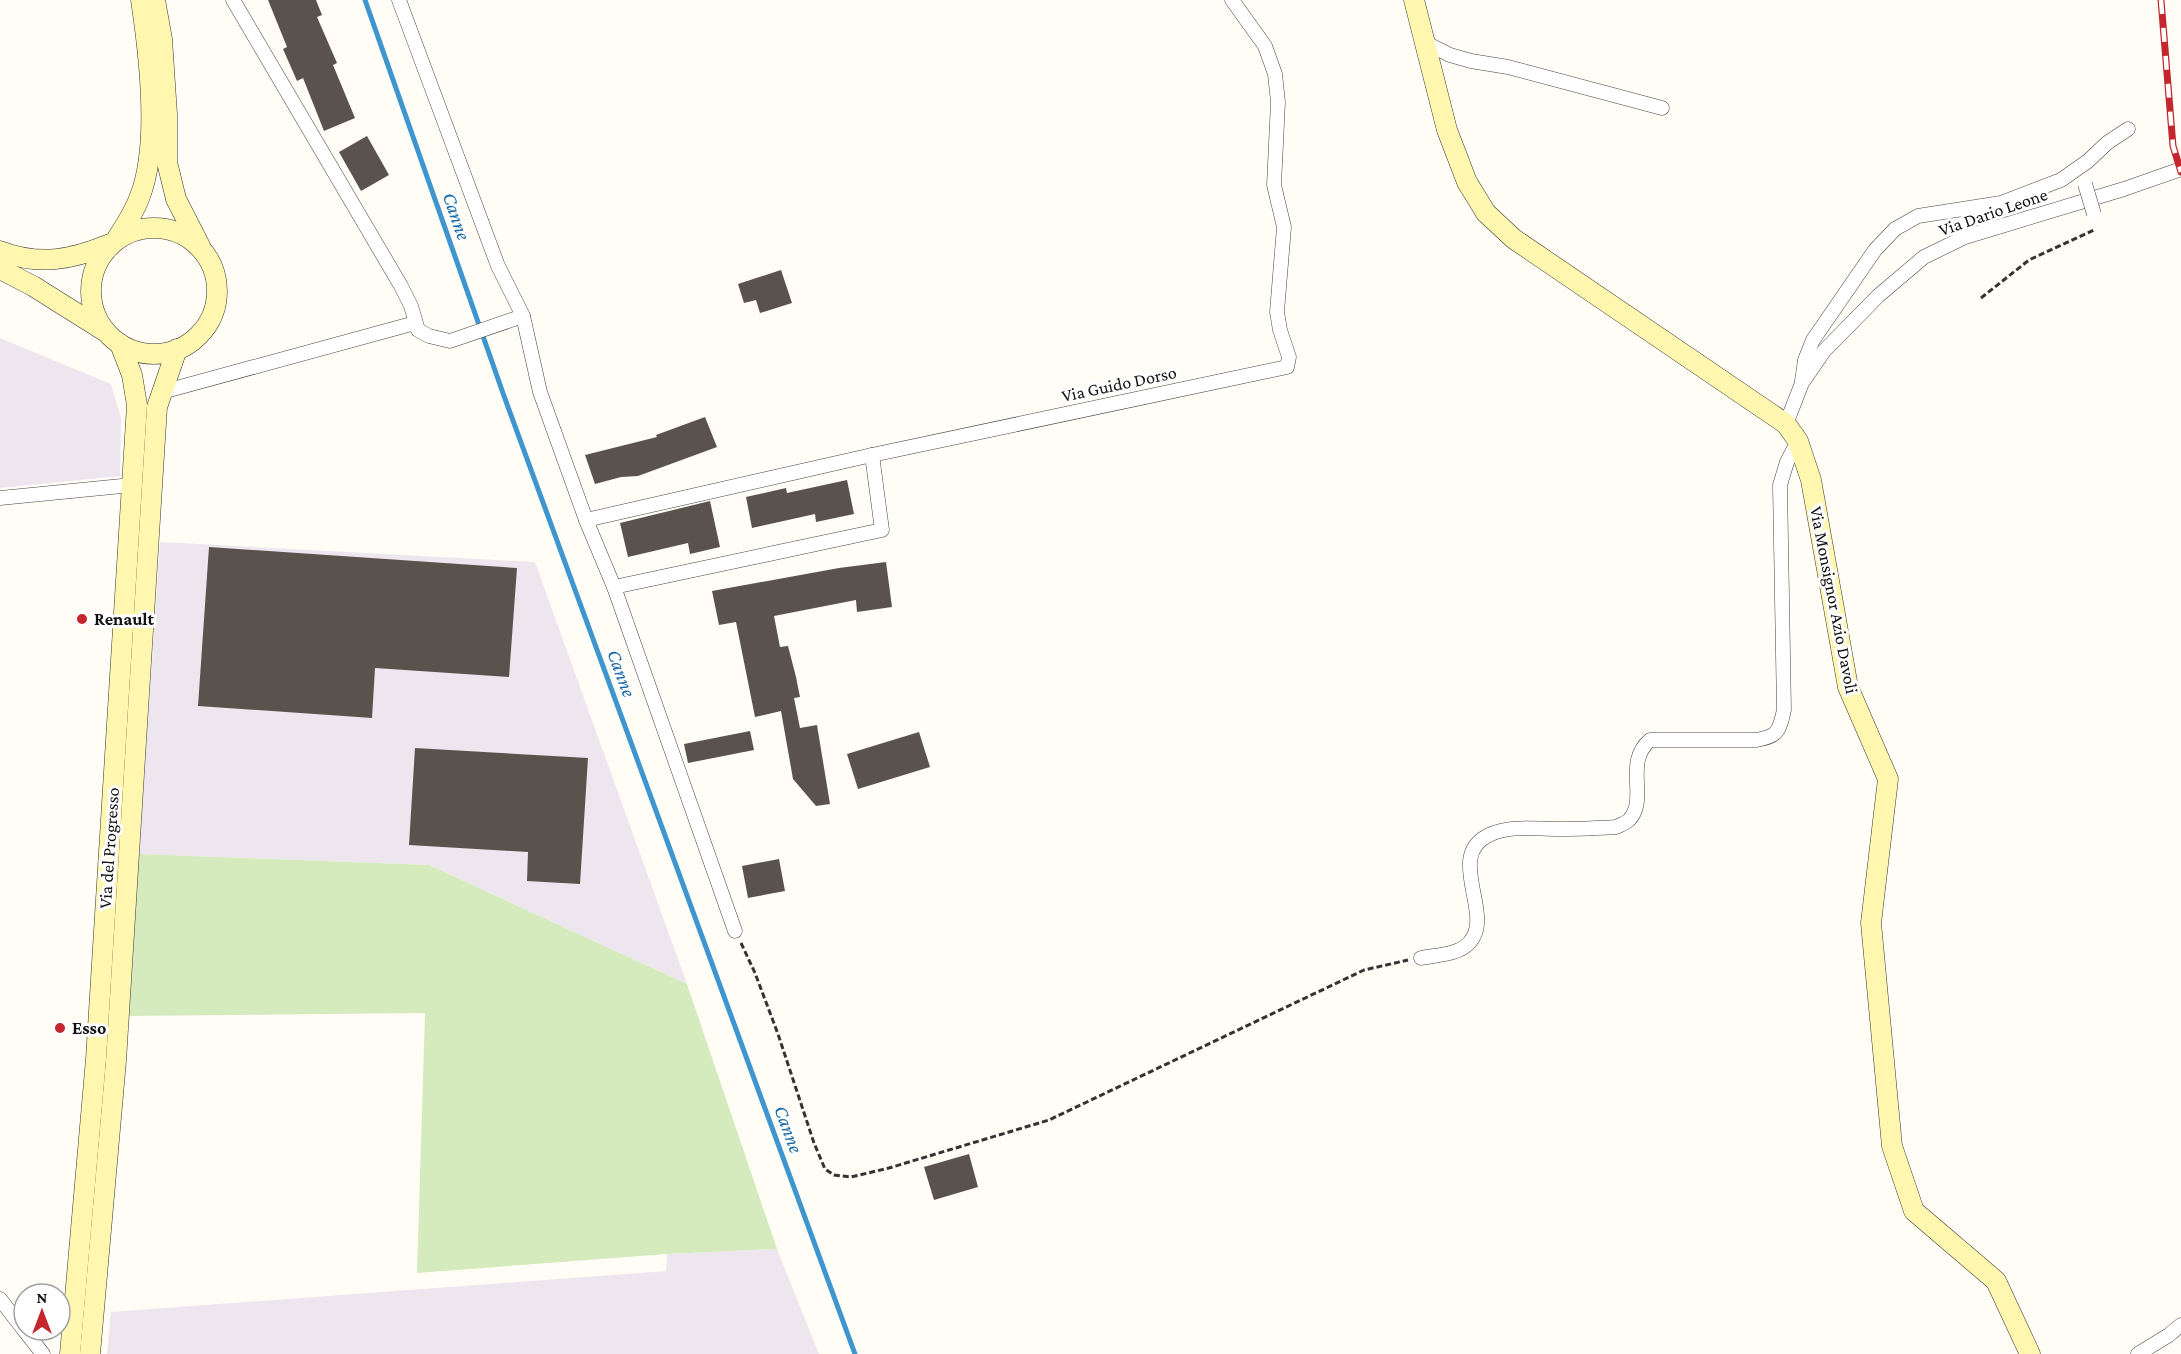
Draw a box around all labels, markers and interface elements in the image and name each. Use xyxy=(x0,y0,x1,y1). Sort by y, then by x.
street label: Via Dario Leone xyxy=(1936,184,2050,240)
water label: Canne xyxy=(439,189,476,243)
street label: Via Guido Dorso xyxy=(1060,362,1178,406)
street label: Via Monsignor Azio Davoli xyxy=(1806,505,1862,696)
place label: Renault xyxy=(94,609,155,629)
marker: Renault xyxy=(75,612,89,626)
water label: Canne xyxy=(603,646,641,700)
street label: Via del Progresso xyxy=(95,787,123,909)
place label: Esso xyxy=(72,1018,106,1038)
marker: Esso xyxy=(53,1021,67,1035)
water label: Canne xyxy=(770,1102,808,1156)
north arrow xyxy=(12,1282,72,1342)
text: N xyxy=(37,1289,48,1306)

